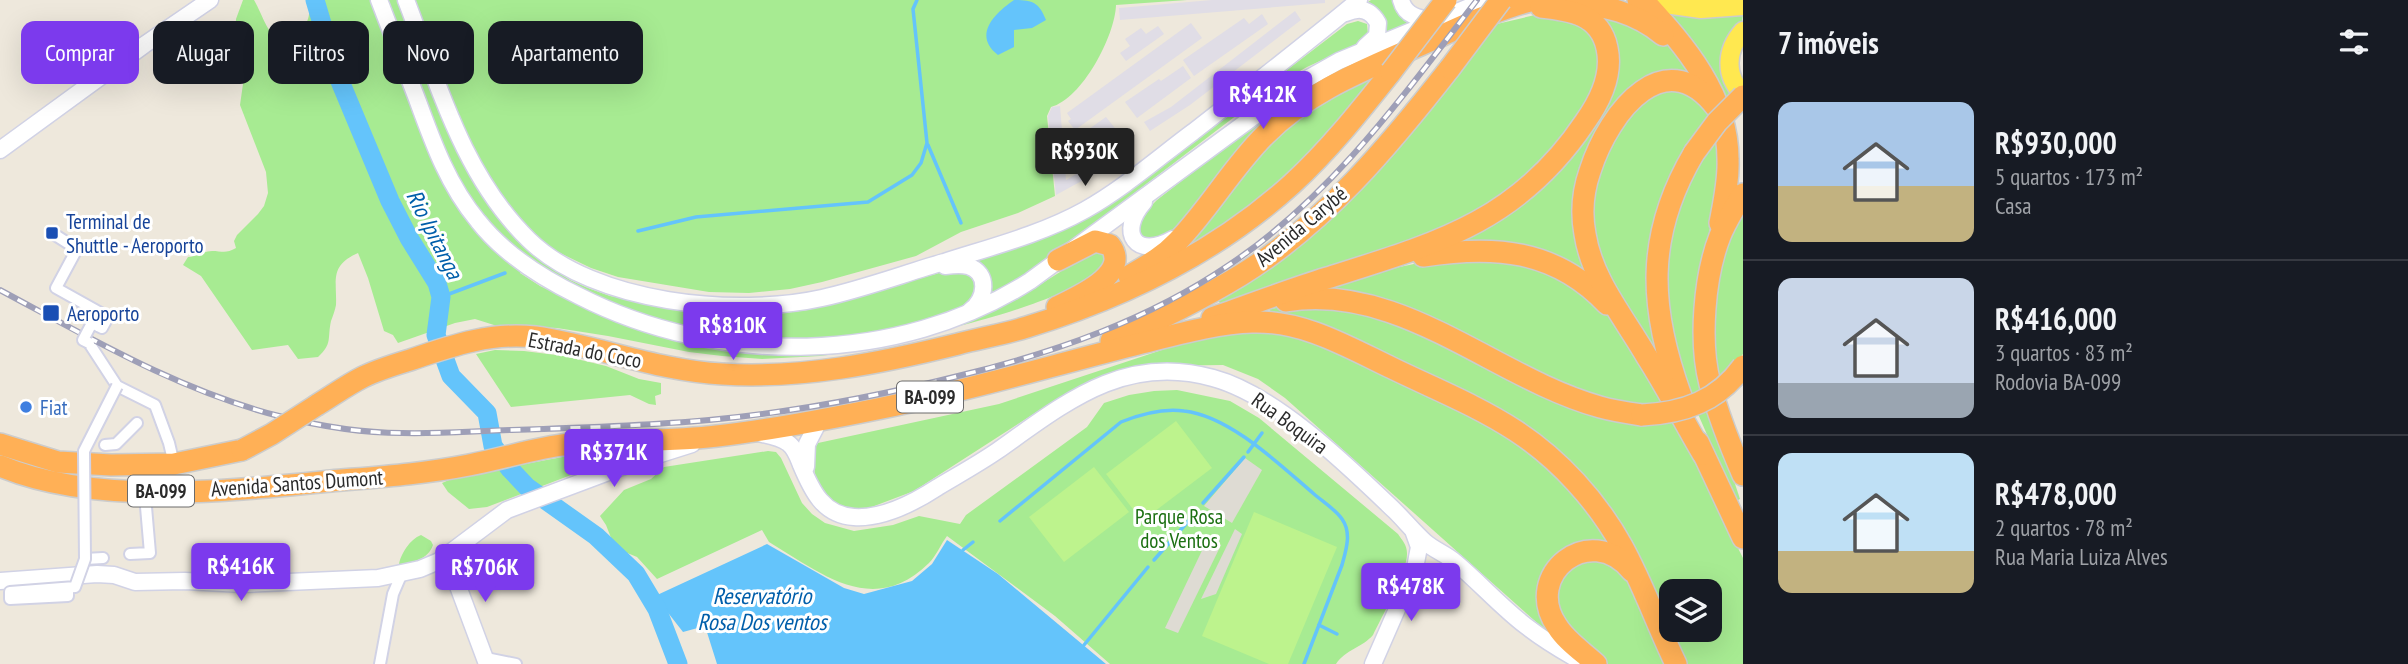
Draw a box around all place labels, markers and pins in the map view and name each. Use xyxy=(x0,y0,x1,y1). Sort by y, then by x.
pin: R$412K xyxy=(1206,72,1320,131)
pin: R$930K xyxy=(1028,128,1142,188)
place label: Terminal de Shuttle - Aeroporto xyxy=(66,208,204,259)
marker: Terminal de Shuttle - Aeroporto xyxy=(44,225,60,241)
place label: Aeroporto xyxy=(67,300,139,327)
pin: R$810K xyxy=(676,302,790,362)
marker: Aeroporto xyxy=(41,303,61,323)
place label: Fiat xyxy=(40,394,68,421)
marker: Fiat xyxy=(18,399,34,415)
pin: R$371K xyxy=(557,430,671,489)
pin: R$416K xyxy=(184,544,298,603)
pin: R$706K xyxy=(428,544,542,604)
pin: R$478K xyxy=(1354,564,1468,623)

